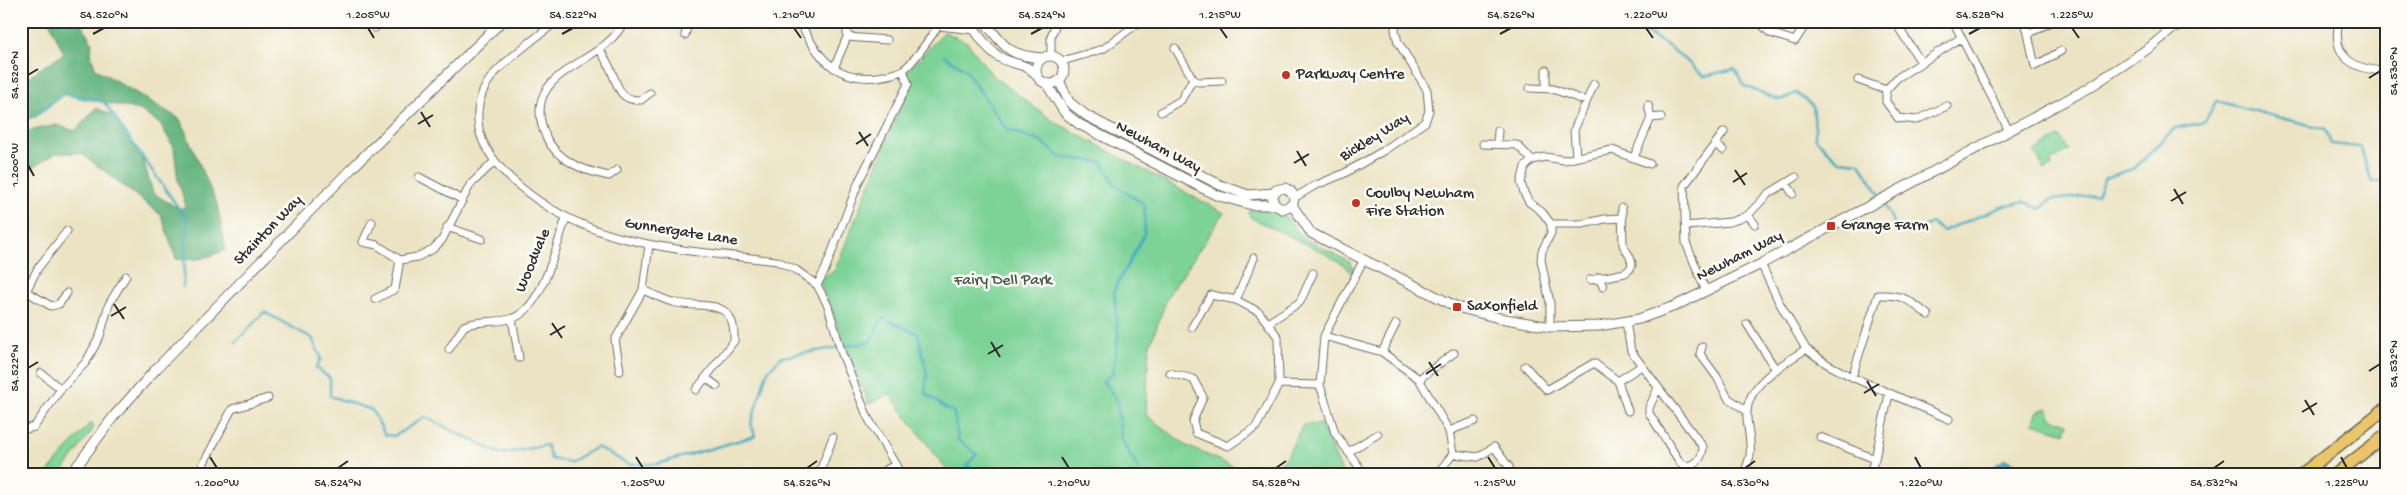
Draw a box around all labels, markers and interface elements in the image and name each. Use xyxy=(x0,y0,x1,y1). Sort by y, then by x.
text: 54.520°N xyxy=(80,9,128,23)
text: 1.205°W xyxy=(345,9,390,23)
text: 54.522°N xyxy=(549,9,597,23)
text: 1.210°W xyxy=(772,9,815,23)
text: 54.524°N xyxy=(1019,9,1066,23)
text: 1.215°W xyxy=(1198,9,1241,23)
text: 54.526°N xyxy=(1487,9,1535,23)
text: 1.220°W xyxy=(1624,9,1667,23)
text: 54.528°N xyxy=(1956,9,2004,23)
text: 1.225°W xyxy=(2050,9,2093,23)
text: 54.530°N xyxy=(2388,47,2402,95)
text: 54.520°N xyxy=(9,51,23,99)
place label: Parkway Centre xyxy=(1295,66,1405,85)
marker: Parkway Centre xyxy=(1280,69,1292,81)
street label: Bickley Way xyxy=(1336,109,1413,167)
street label: Newham Way xyxy=(1112,118,1204,179)
text: 1.200°W xyxy=(9,143,23,188)
place label: Coulby Newham Fire Station xyxy=(1365,185,1475,222)
street label: Stainton Way xyxy=(231,192,307,270)
marker: Coulby Newham Fire Station xyxy=(1350,197,1362,209)
street label: Gunnergate Lane xyxy=(623,215,739,251)
place label: Grange Farm xyxy=(1841,217,1929,236)
marker: Grange Farm xyxy=(1825,220,1837,232)
street label: Woodvale xyxy=(512,226,556,296)
street label: Newham Way xyxy=(1694,227,1786,287)
park label: Fairy Dell Park xyxy=(953,272,1054,291)
place label: Saxonfield xyxy=(1467,298,1539,317)
marker: Saxonfield xyxy=(1451,301,1463,313)
text: 54.532°N xyxy=(2388,340,2402,388)
text: 54.522°N xyxy=(9,344,23,392)
text: 1.200°W xyxy=(194,477,239,491)
text: 54.524°N xyxy=(315,477,362,491)
text: 1.205°W xyxy=(620,477,665,491)
text: 54.526°N xyxy=(783,477,831,491)
text: 1.210°W xyxy=(1047,477,1090,491)
text: 54.528°N xyxy=(1252,477,1300,491)
text: 1.215°W xyxy=(1473,477,1516,491)
text: 54.530°N xyxy=(1721,477,1769,491)
text: 1.220°W xyxy=(1899,477,1942,491)
text: 54.532°N xyxy=(2190,477,2238,491)
text: 1.225°W xyxy=(2325,477,2368,491)

